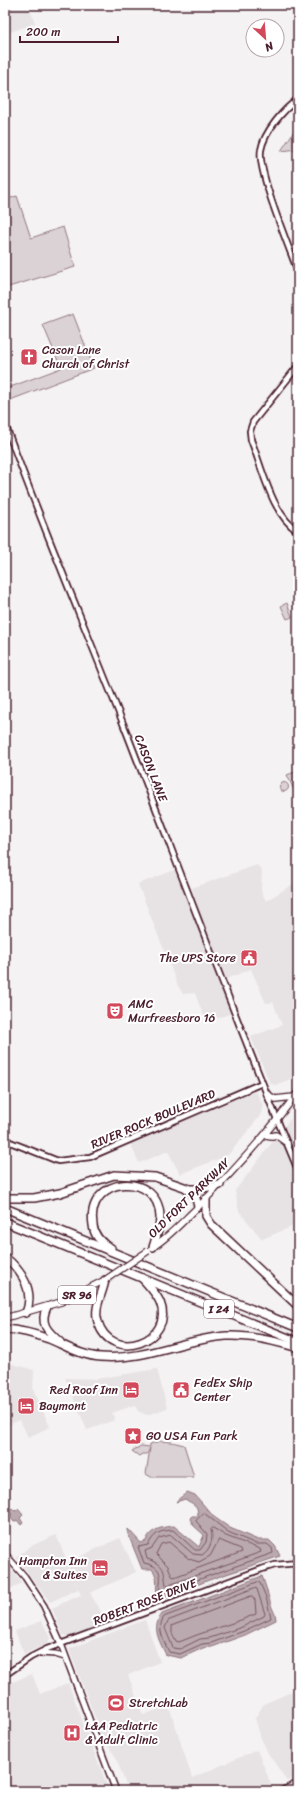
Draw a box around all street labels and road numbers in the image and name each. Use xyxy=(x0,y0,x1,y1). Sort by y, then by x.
street label: CASON LANE xyxy=(128,731,174,806)
street label: RIVER ROCK BOULEVARD xyxy=(87,1082,220,1155)
street label: OLD FORT PARKWAY xyxy=(142,1152,236,1243)
road number: SR 96 xyxy=(58,1286,96,1304)
road number: I 24 xyxy=(204,1300,234,1318)
street label: ROBERT ROSE DRIVE xyxy=(90,1572,201,1632)

